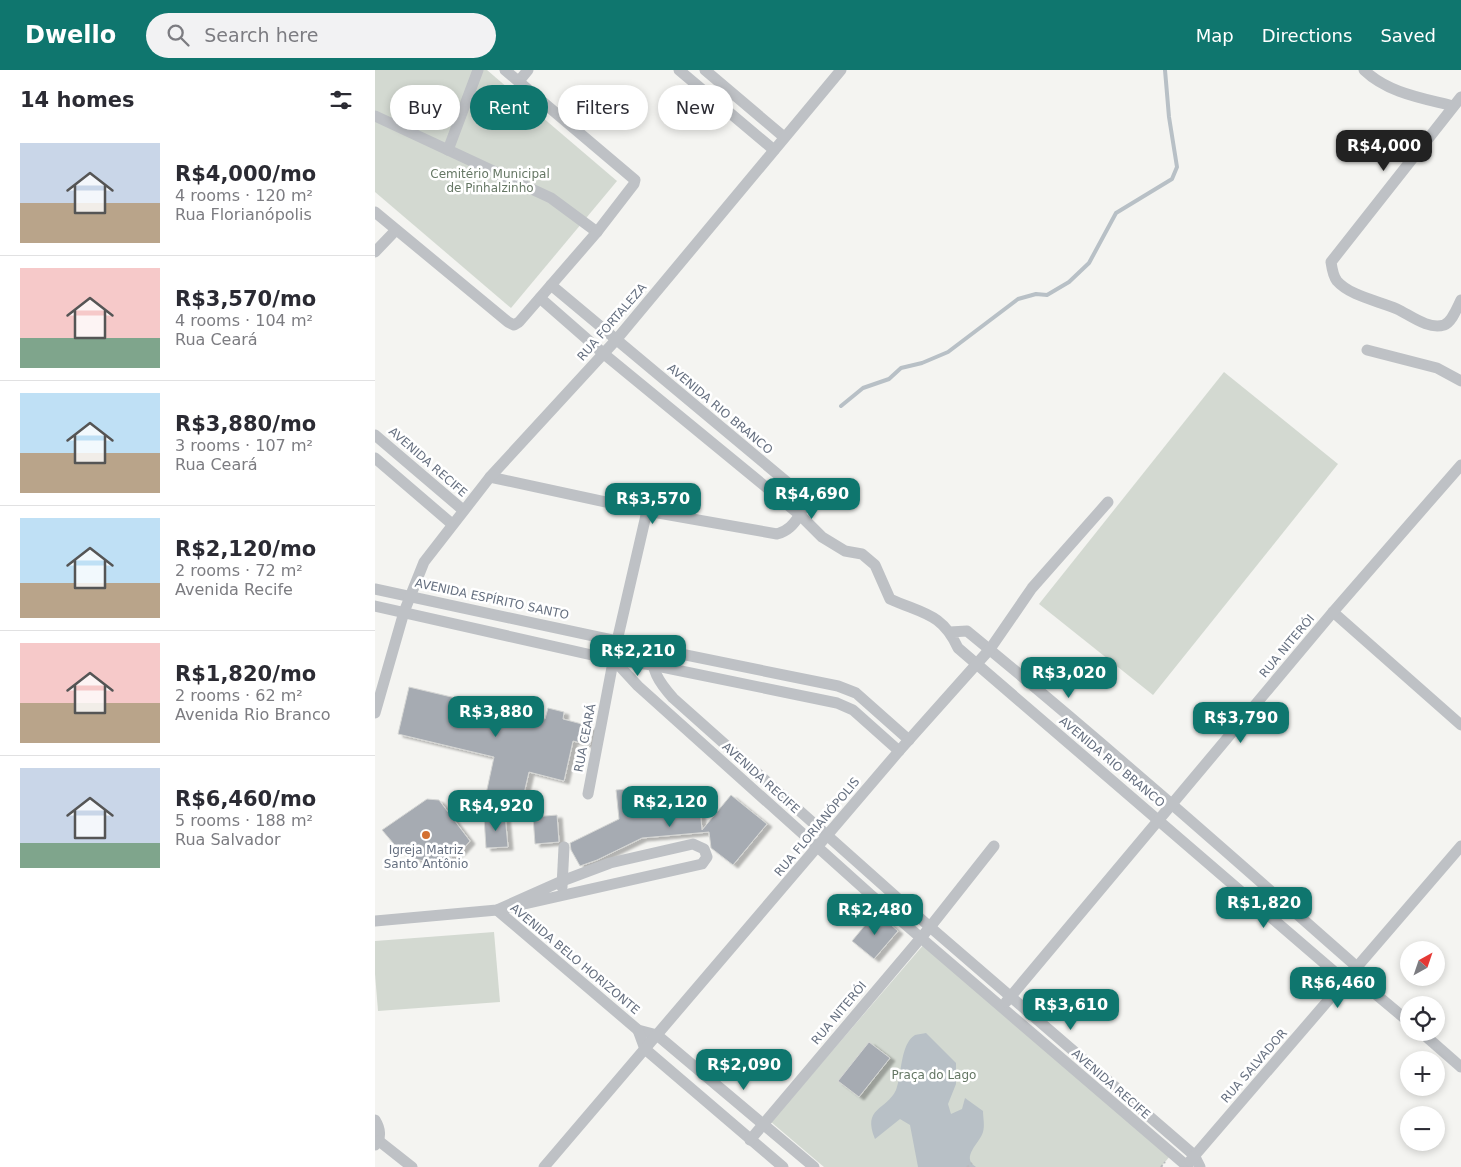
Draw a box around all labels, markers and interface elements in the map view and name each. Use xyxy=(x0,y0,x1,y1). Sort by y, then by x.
search box xyxy=(146,13,496,58)
text: Dwello xyxy=(25,21,116,49)
icon: search xyxy=(164,21,192,49)
text: Search here xyxy=(204,24,318,46)
text: Map xyxy=(1196,25,1234,46)
text: Directions xyxy=(1262,25,1352,46)
text: Saved xyxy=(1380,25,1436,46)
chip: Buy xyxy=(390,85,460,130)
chip: Rent xyxy=(470,85,548,130)
chip: Filters xyxy=(558,85,648,130)
chip: New xyxy=(658,85,733,130)
icon: filters xyxy=(327,86,355,114)
text: 14 homes xyxy=(20,88,135,112)
pin: R$4,000 xyxy=(1338,129,1430,172)
text: R$4,000 xyxy=(1347,136,1421,155)
text: R$4,000/mo xyxy=(175,162,316,186)
icon: home xyxy=(60,163,120,223)
park label: Cemitério Municipal de Pinhalzinho xyxy=(430,167,550,195)
text: 4 rooms · 120 m² xyxy=(175,186,313,205)
text: Rua Florianópolis xyxy=(175,205,312,224)
street label: RUA FORTALEZA xyxy=(574,280,650,364)
text: R$3,570/mo xyxy=(175,287,316,311)
icon: home xyxy=(60,288,120,348)
text: 4 rooms · 104 m² xyxy=(175,311,313,330)
text: Rua Ceará xyxy=(175,330,258,349)
street label: AVENIDA RIO BRANCO xyxy=(665,361,775,457)
text: R$3,880/mo xyxy=(175,412,316,436)
icon: home xyxy=(60,413,120,473)
street label: AVENIDA RECIFE xyxy=(386,424,470,500)
text: 3 rooms · 107 m² xyxy=(175,436,313,455)
text: Rua Ceará xyxy=(175,455,258,474)
pin: R$4,690 xyxy=(766,478,858,520)
pin: R$3,570 xyxy=(607,482,699,525)
text: R$4,690 xyxy=(775,484,849,503)
text: R$3,570 xyxy=(616,489,690,508)
text: R$2,120/mo xyxy=(175,537,316,561)
icon: home xyxy=(60,538,120,598)
text: 2 rooms · 72 m² xyxy=(175,561,303,580)
street label: AVENIDA ESPÍRITO SANTO xyxy=(414,575,570,622)
text: Avenida Recife xyxy=(175,580,293,599)
street label: RUA NITERÓI xyxy=(1256,611,1317,680)
pin: R$2,210 xyxy=(592,634,684,677)
text: R$2,210 xyxy=(601,641,675,660)
pin: R$3,020 xyxy=(1023,656,1115,699)
text: R$1,820/mo xyxy=(175,662,316,686)
icon: home xyxy=(60,663,120,723)
text: R$3,020 xyxy=(1032,663,1106,682)
text: 2 rooms · 62 m² xyxy=(175,686,303,705)
pin: R$3,880 xyxy=(450,696,542,738)
text: R$3,880 xyxy=(459,702,533,721)
street label: RUA CEARÁ xyxy=(571,702,599,773)
pin: R$3,790 xyxy=(1195,702,1287,744)
text: Avenida Rio Branco xyxy=(175,705,330,724)
text: R$3,790 xyxy=(1204,708,1278,727)
street label: AVENIDA RIO BRANCO xyxy=(1057,714,1167,810)
street label: AVENIDA RECIFE xyxy=(719,740,803,816)
street label: RUA FLORIANÓPOLIS xyxy=(771,774,862,879)
pin: R$2,120 xyxy=(624,786,716,828)
text: R$6,460/mo xyxy=(175,787,316,811)
icon: home xyxy=(60,788,120,848)
pin: R$4,920 xyxy=(450,790,542,832)
text: R$2,120 xyxy=(633,792,707,811)
text: R$4,920 xyxy=(459,796,533,815)
text: 5 rooms · 188 m² xyxy=(175,811,313,830)
marker: Igreja Matriz Santo Antônio xyxy=(420,829,432,841)
text: Rua Salvador xyxy=(175,830,281,849)
place label: Igreja Matriz Santo Antônio xyxy=(384,843,468,871)
pin: R$1,820 xyxy=(1218,886,1310,929)
text: R$1,820 xyxy=(1227,893,1301,912)
pin: R$2,480 xyxy=(829,894,921,936)
text: R$2,480 xyxy=(838,900,912,919)
street label: AVENIDA BELO HORIZONTE xyxy=(508,901,642,1017)
north arrow xyxy=(1400,941,1445,986)
map controls xyxy=(1400,941,1445,1151)
pin: R$6,460 xyxy=(1292,966,1384,1009)
text: R$6,460 xyxy=(1301,973,1375,992)
street label: RUA NITERÓI xyxy=(808,978,869,1047)
pin: R$3,610 xyxy=(1025,988,1117,1031)
text: R$3,610 xyxy=(1034,995,1108,1014)
button: locate xyxy=(1400,996,1445,1041)
street label: RUA SALVADOR xyxy=(1218,1026,1290,1106)
street label: AVENIDA RECIFE xyxy=(1069,1046,1153,1122)
pin: R$2,090 xyxy=(698,1048,790,1091)
button: + xyxy=(1400,1051,1445,1096)
text: R$2,090 xyxy=(707,1055,781,1074)
park label: Praça do Lago xyxy=(892,1068,976,1082)
button: − xyxy=(1400,1106,1445,1151)

